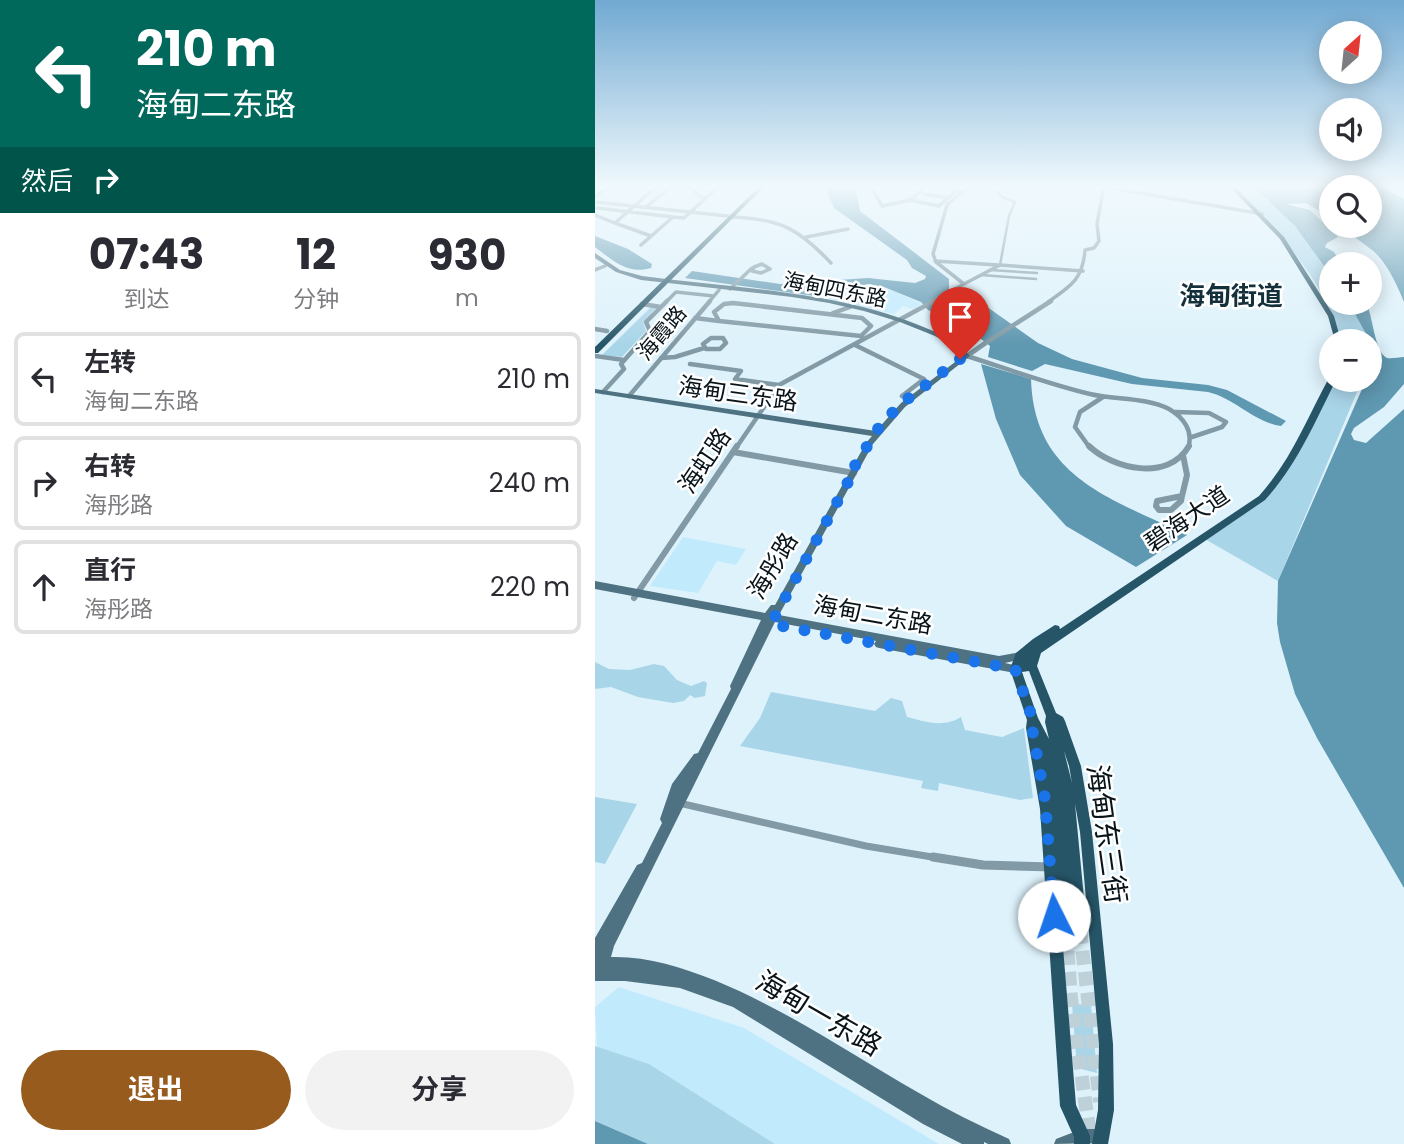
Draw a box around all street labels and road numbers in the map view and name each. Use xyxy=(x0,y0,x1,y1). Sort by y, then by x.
street label: 海甸四东路 xyxy=(781,265,889,314)
street label: 海霞路 xyxy=(630,299,693,366)
street label: 海甸三东路 xyxy=(676,369,800,418)
street label: 海虹路 xyxy=(671,422,738,500)
street label: 碧海大道 xyxy=(1138,478,1236,559)
street label: 海彤路 xyxy=(740,526,805,605)
street label: 海甸二东路 xyxy=(811,588,935,641)
street label: 海甸东三街 xyxy=(1077,762,1136,906)
street label: 海甸一东路 xyxy=(748,962,889,1065)

